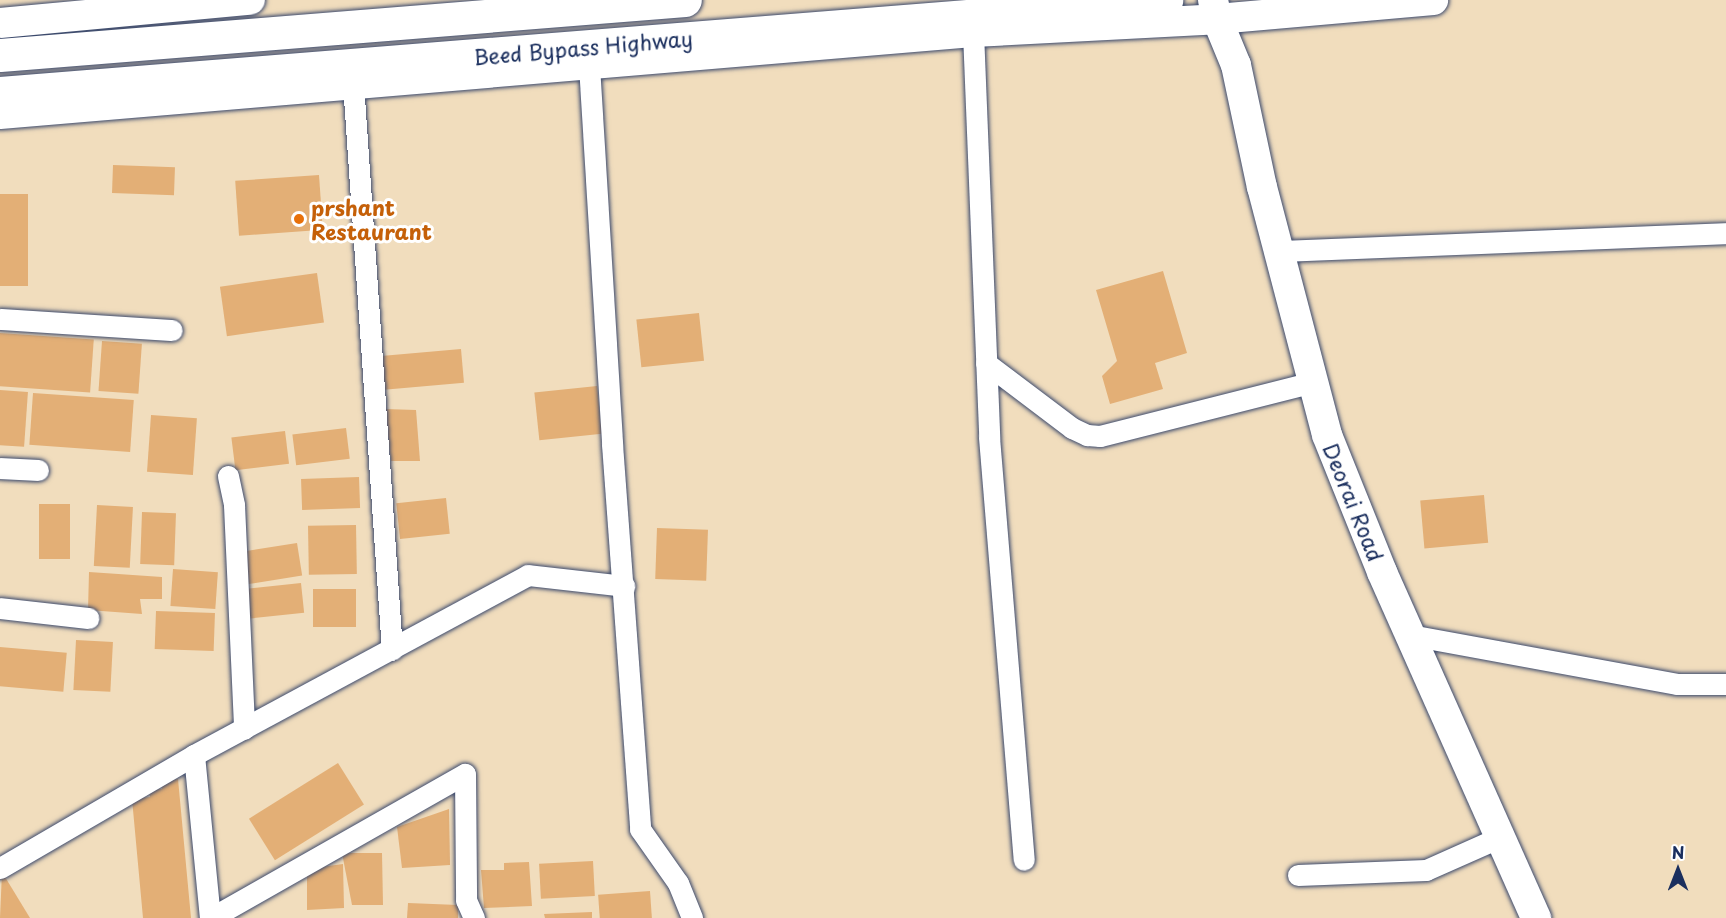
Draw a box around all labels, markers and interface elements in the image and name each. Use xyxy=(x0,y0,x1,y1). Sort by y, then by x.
street label: Beed Bypass Highway xyxy=(471,25,695,69)
place label: prshant Restaurant xyxy=(311,194,432,244)
marker: prshant Restaurant xyxy=(292,212,306,226)
street label: Deorai Road xyxy=(1319,439,1389,565)
north arrow xyxy=(1648,840,1708,900)
text: N xyxy=(1672,840,1684,864)

